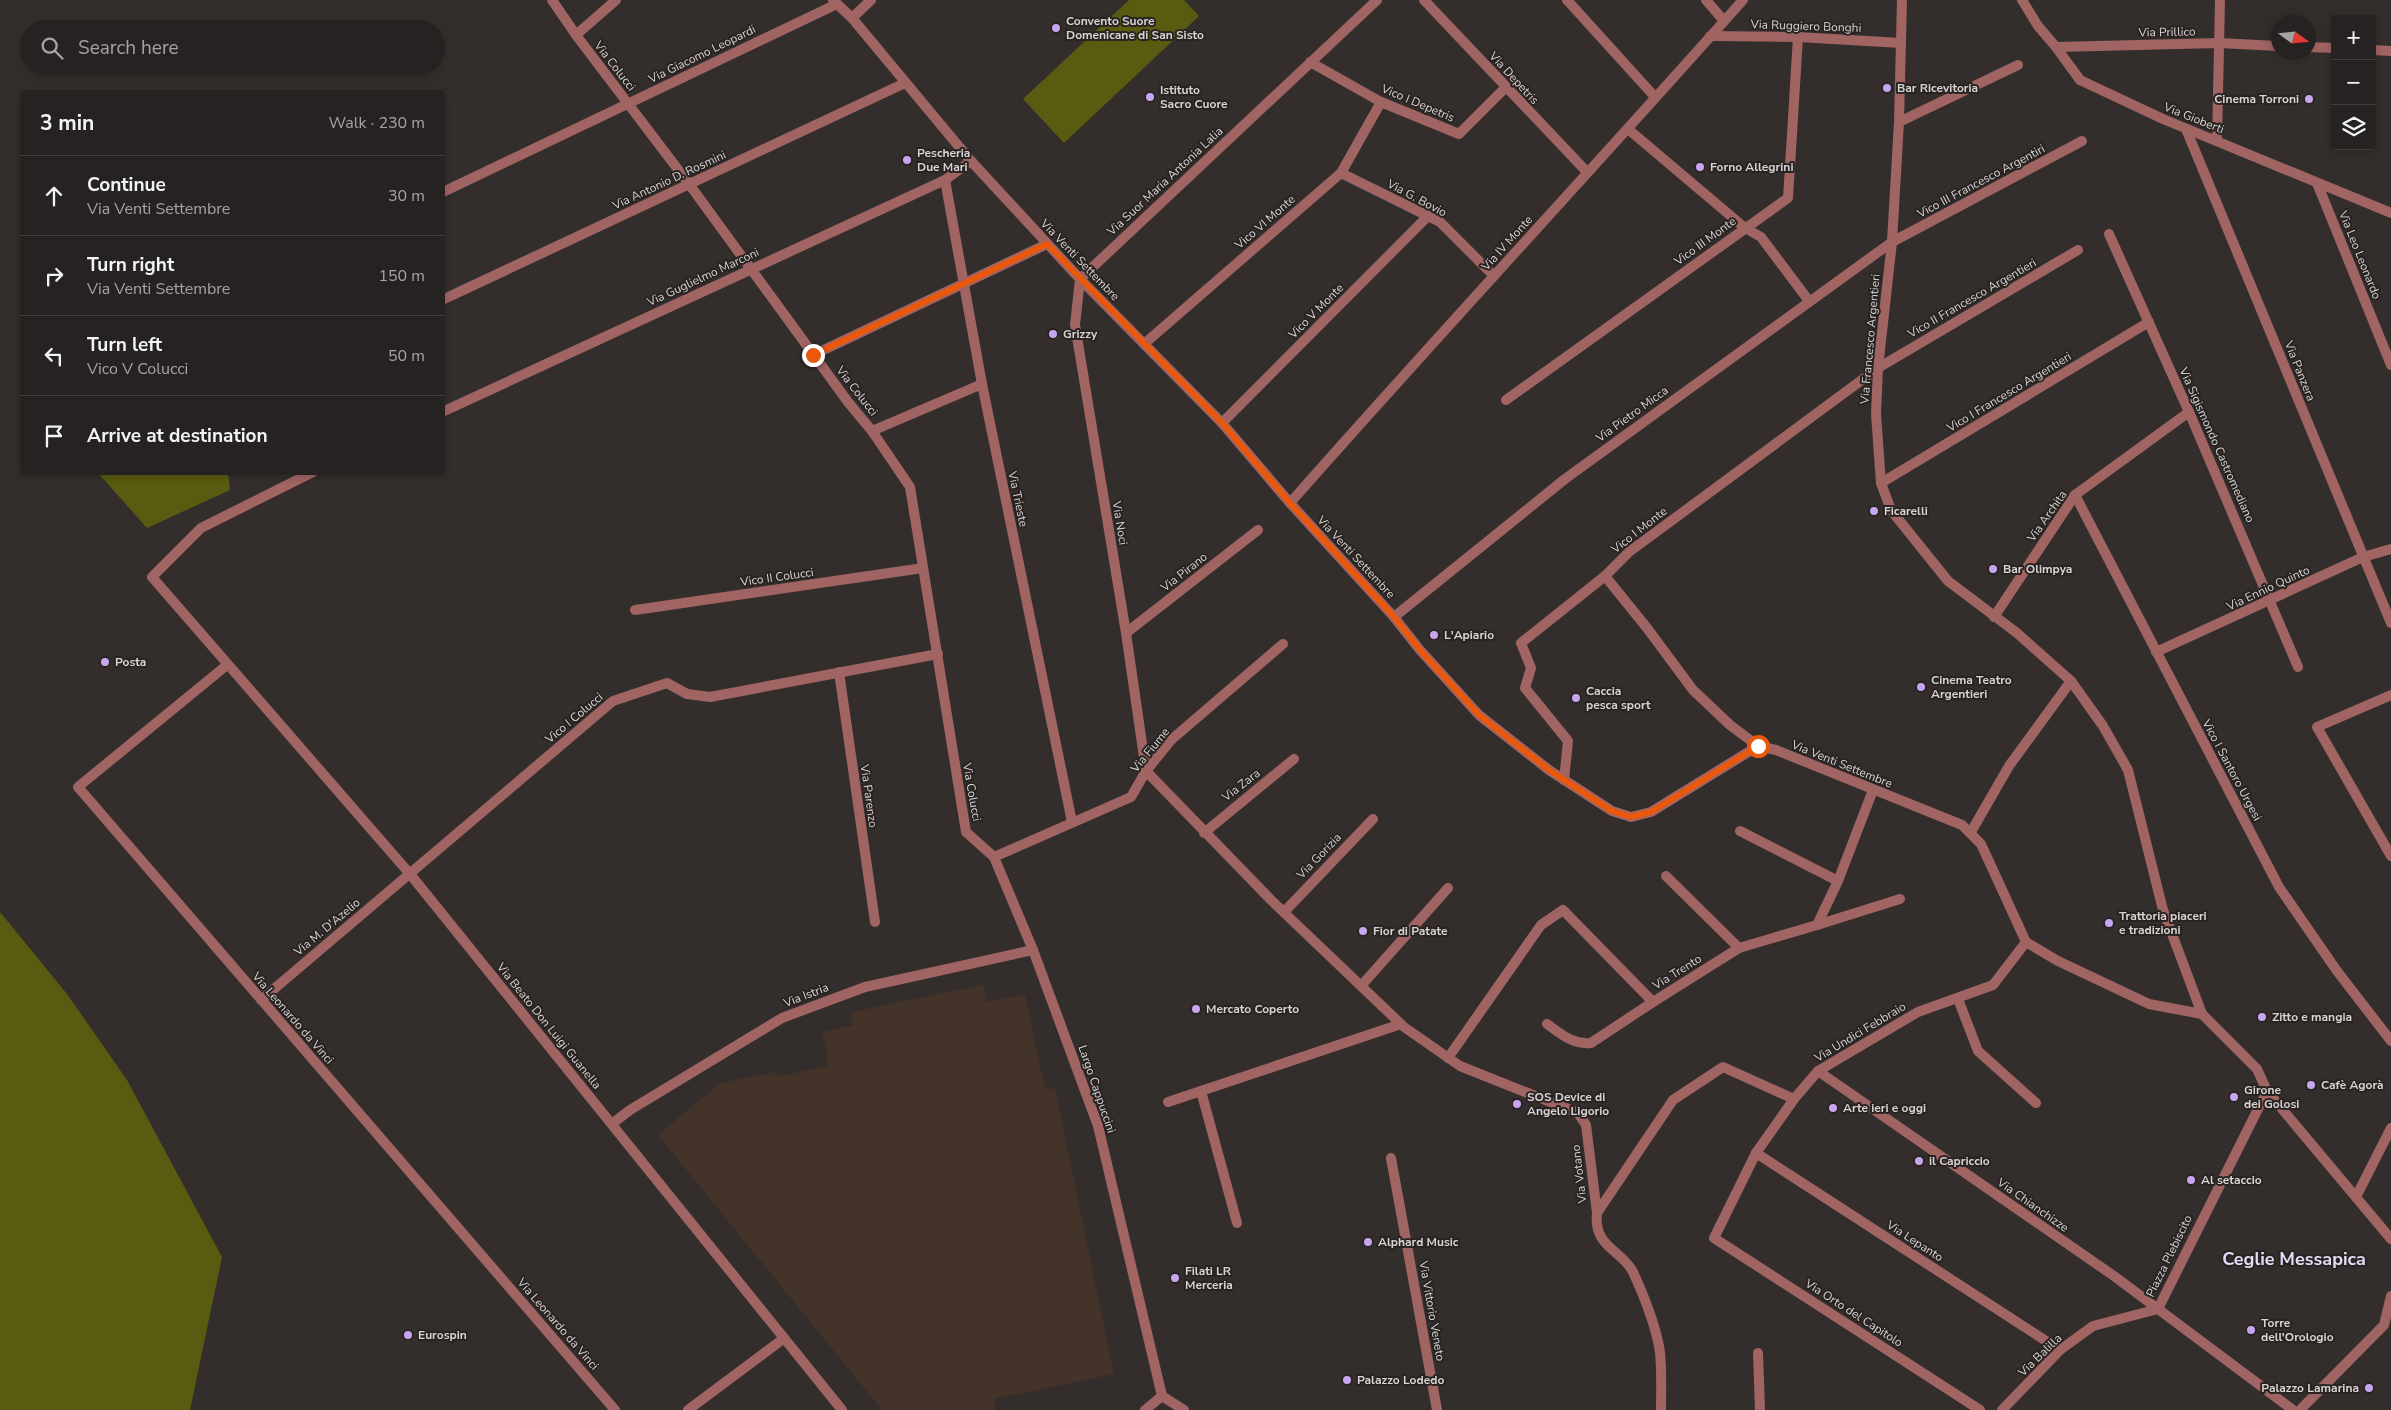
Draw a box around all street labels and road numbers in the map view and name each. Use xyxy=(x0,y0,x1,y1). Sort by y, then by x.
street label: Via Ruggiero Bonghi xyxy=(1749,16,1862,36)
street label: Via Giacomo Leopardi xyxy=(645,21,758,87)
street label: Via Prillico xyxy=(2137,23,2196,41)
street label: Via Colucci xyxy=(590,37,639,94)
street label: Via Depetris xyxy=(1485,48,1543,108)
street label: Vico I Depetris xyxy=(1378,80,1457,126)
street label: Via Gioberti xyxy=(2161,98,2227,137)
street label: Via Suor Maria Antonia Lalia xyxy=(1103,123,1226,240)
street label: Vico III Francesco Argentiri xyxy=(1913,140,2048,222)
street label: Via Antonio D. Rosmini xyxy=(609,147,728,214)
street label: Via G. Bovio xyxy=(1383,175,1450,221)
street label: Vico VI Monte xyxy=(1231,191,1299,253)
street label: Via Leo Leonardo xyxy=(2335,208,2385,302)
street label: Via IV Monte xyxy=(1477,212,1536,275)
street label: Vico III Monte xyxy=(1670,213,1739,269)
street label: Via Venti Settembre xyxy=(1036,215,1123,304)
street label: Via Guglielmo Marconi xyxy=(644,244,762,310)
street label: Vico II Francesco Argentieri xyxy=(1904,255,2039,342)
street label: Via Francesco Argentieri xyxy=(1856,273,1884,406)
street label: Vico V Monte xyxy=(1284,280,1347,343)
street label: Via Panzera xyxy=(2280,338,2319,403)
street label: Vico I Francesco Argentieri xyxy=(1943,348,2074,436)
street label: Via Colucci xyxy=(832,362,881,419)
street label: Via Sigismondo Castromediano xyxy=(2175,364,2259,525)
street label: Via Pietro Micca xyxy=(1592,382,1671,446)
street label: Via Trieste xyxy=(1004,469,1032,528)
street label: Via Archita xyxy=(2023,487,2071,546)
street label: Via Noci xyxy=(1108,499,1131,546)
street label: Vico I Monte xyxy=(1607,503,1670,557)
street label: Via Venti Settembre xyxy=(1313,511,1399,602)
street label: Via Pirano xyxy=(1157,549,1211,596)
street label: Via Ennio Quinto xyxy=(2223,562,2312,615)
street label: Vico II Colucci xyxy=(738,564,815,590)
street label: Vico I Colucci xyxy=(541,689,606,748)
street label: Vico I Santoro Urgesi xyxy=(2198,716,2266,823)
street label: Via Fiume xyxy=(1126,724,1173,777)
street label: Via Venti Settembre xyxy=(1788,736,1895,792)
street label: Via Colucci xyxy=(959,761,985,822)
street label: Via Parenzo xyxy=(857,762,881,829)
street label: Via Zara xyxy=(1218,765,1263,806)
street label: Via Gorizia xyxy=(1293,830,1345,883)
street label: Via M. D'Azelio xyxy=(290,894,364,960)
street label: Via Trento xyxy=(1649,950,1705,994)
street label: Via Beato Don Luigi Guanella xyxy=(492,959,605,1092)
street label: Via Leonardo da Vinci xyxy=(248,968,337,1067)
street label: Via Istria xyxy=(780,979,831,1011)
street label: Via Undici Febbraio xyxy=(1810,998,1909,1066)
street label: Largo Cappuccini xyxy=(1074,1043,1120,1135)
street label: Via Votano xyxy=(1567,1144,1591,1205)
street label: Via Chianchizze xyxy=(1993,1174,2072,1236)
street label: Piazza Plebiscito xyxy=(2142,1212,2196,1300)
street label: Via Lepanto xyxy=(1883,1216,1947,1265)
street label: Via Vittorio Veneto xyxy=(1415,1259,1449,1363)
street label: Via Leonardo da Vinci xyxy=(513,1274,602,1373)
street label: Via Orto del Capitolo xyxy=(1801,1275,1906,1351)
street label: Via Balilla xyxy=(2014,1330,2065,1380)

